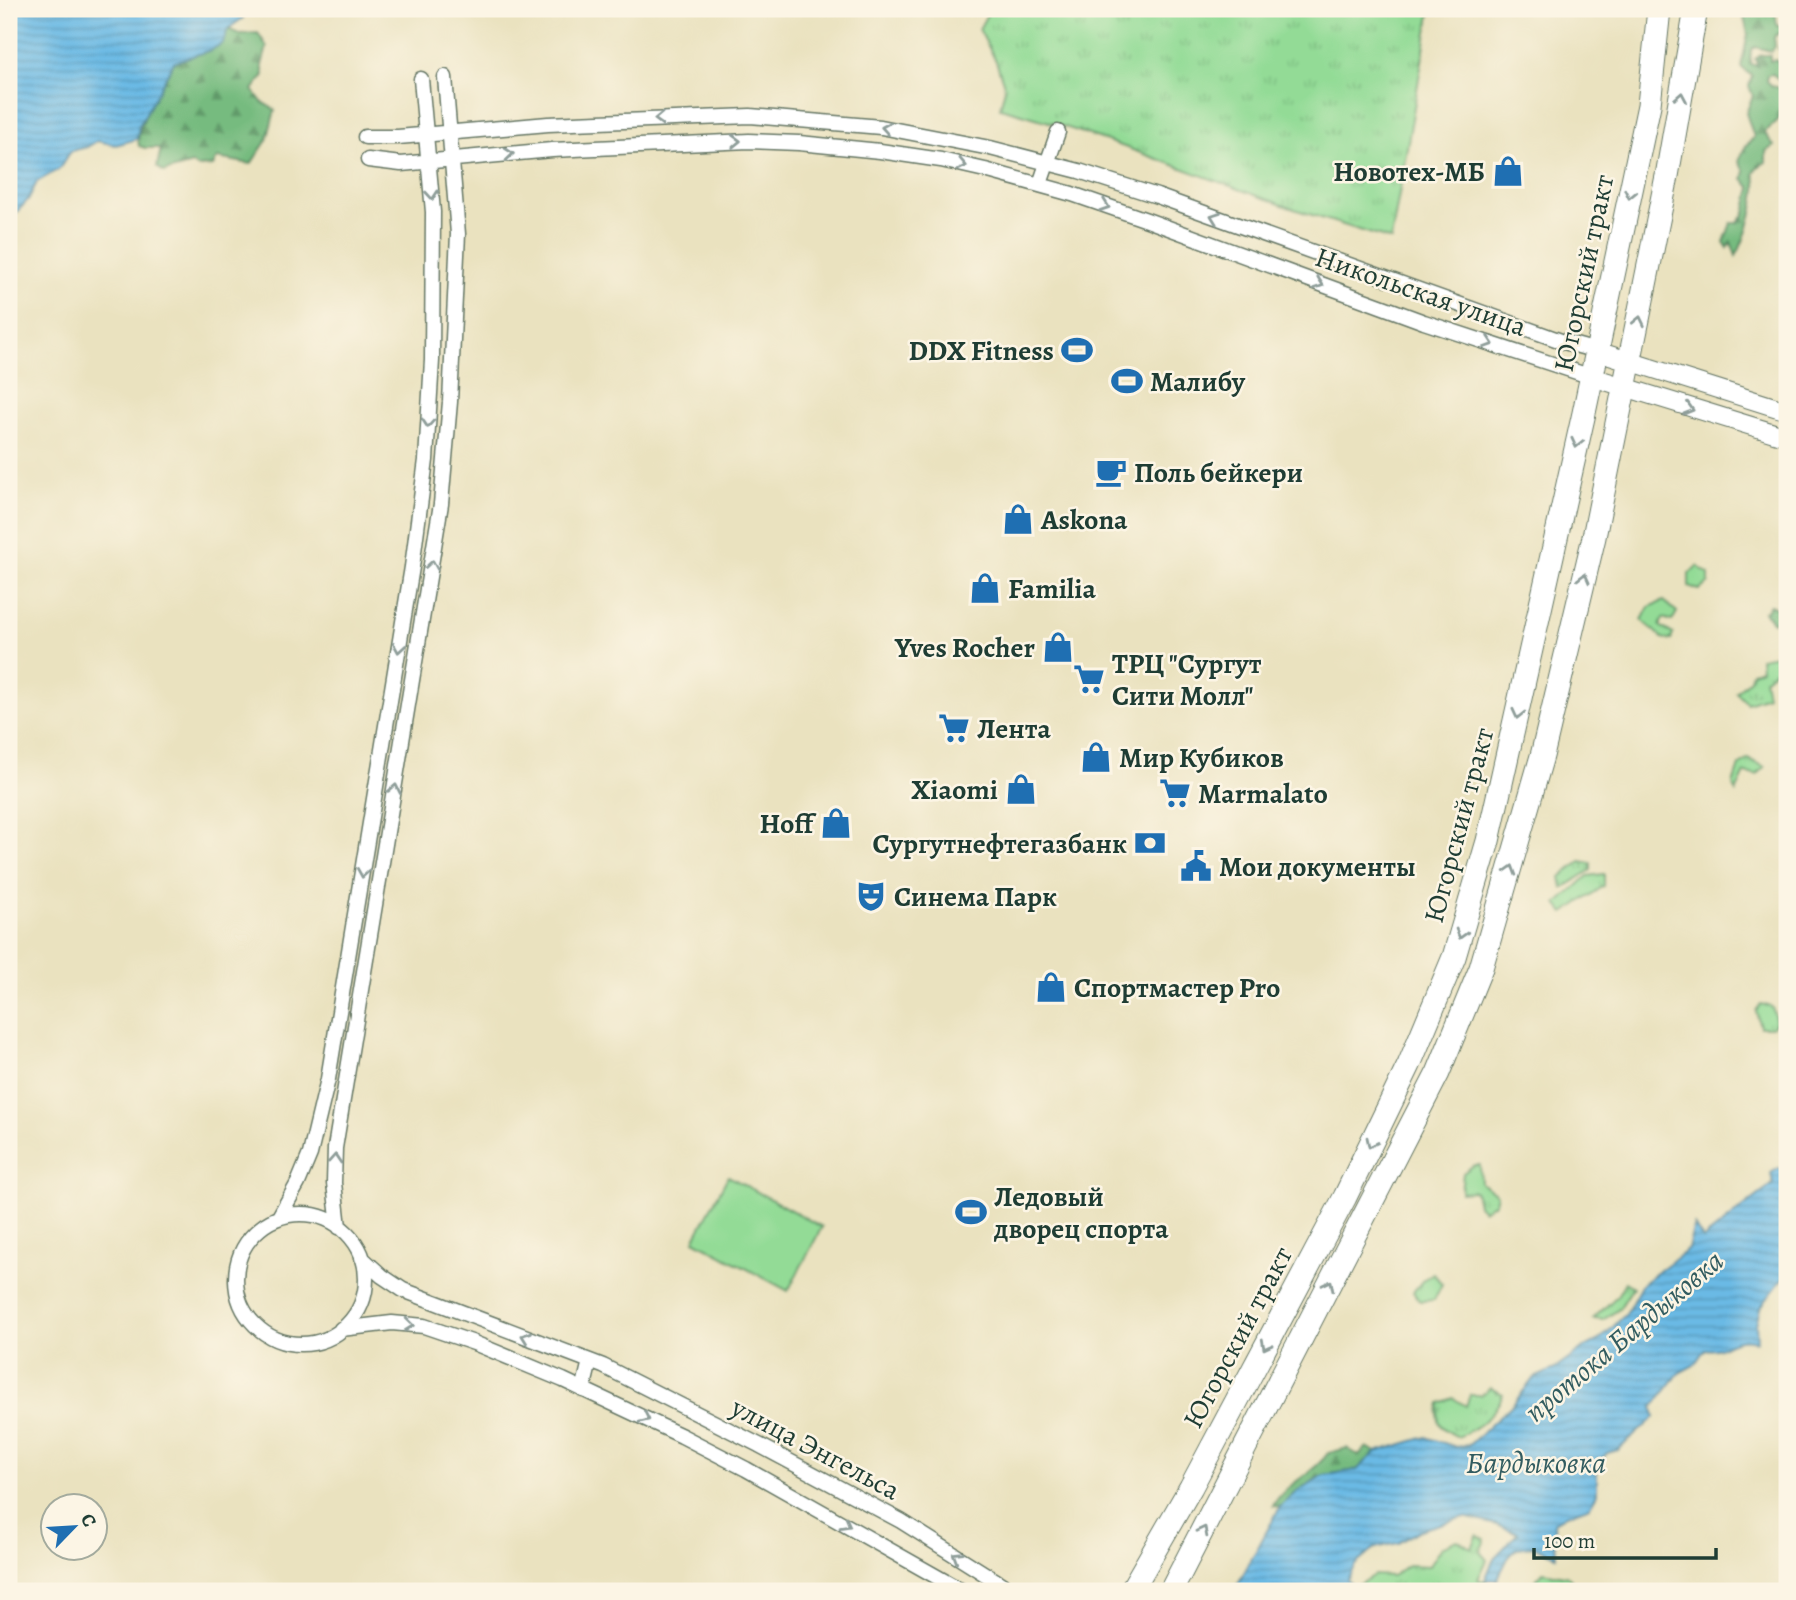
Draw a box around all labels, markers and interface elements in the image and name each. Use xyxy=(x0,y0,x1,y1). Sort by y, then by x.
one-way arrow xyxy=(1673,92,1688,103)
one-way arrow xyxy=(653,112,664,127)
one-way arrow xyxy=(880,121,892,136)
one-way arrow xyxy=(731,134,742,149)
one-way arrow xyxy=(503,147,514,162)
place label: Новотех-МБ xyxy=(1333,153,1485,191)
shop icon: Новотех-МБ xyxy=(1491,154,1525,188)
one-way arrow xyxy=(956,156,968,171)
street label: Югорский тракт xyxy=(1545,171,1623,375)
one-way arrow xyxy=(1624,188,1639,200)
one-way arrow xyxy=(424,190,439,201)
one-way arrow xyxy=(1099,198,1111,212)
one-way arrow xyxy=(1210,211,1222,225)
street label: Никольская улица xyxy=(1310,238,1531,346)
one-way arrow xyxy=(1312,276,1324,290)
one-way arrow xyxy=(1630,315,1645,327)
place label: DDX Fitness xyxy=(908,332,1054,370)
sports icon: DDX Fitness xyxy=(1060,333,1094,367)
one-way arrow xyxy=(1483,335,1495,349)
place label: Малибу xyxy=(1150,363,1246,401)
sports icon: Малибу xyxy=(1110,364,1144,398)
one-way arrow xyxy=(1683,400,1695,415)
one-way arrow xyxy=(421,417,436,428)
one-way arrow xyxy=(1570,437,1585,449)
place label: Поль бейкери xyxy=(1134,454,1303,492)
cafe icon: Поль бейкери xyxy=(1094,455,1128,489)
place label: Askona xyxy=(1040,501,1128,539)
shop icon: Askona xyxy=(1001,502,1035,536)
one-way arrow xyxy=(424,559,439,571)
place label: Familia xyxy=(1008,570,1096,608)
shop icon: Familia xyxy=(968,571,1002,605)
one-way arrow xyxy=(1576,572,1590,584)
place label: Yves Rocher xyxy=(894,629,1035,667)
shop icon: Yves Rocher xyxy=(1041,630,1075,664)
one-way arrow xyxy=(392,642,407,654)
place label: ТРЦ "Сургут Сити Молл" xyxy=(1112,645,1262,715)
supermarket icon: ТРЦ "Сургут Сити Молл" xyxy=(1072,662,1106,696)
one-way arrow xyxy=(1511,708,1526,720)
place label: Лента xyxy=(977,710,1051,748)
supermarket icon: Лента xyxy=(937,711,971,745)
street label: Югорский тракт xyxy=(1415,723,1503,927)
place label: Мир Кубиков xyxy=(1119,739,1284,777)
shop icon: Мир Кубиков xyxy=(1079,740,1113,774)
place label: Xiaomi xyxy=(911,771,998,809)
shop icon: Xiaomi xyxy=(1004,772,1038,806)
place label: Marmalato xyxy=(1198,775,1328,813)
supermarket icon: Marmalato xyxy=(1158,776,1192,810)
one-way arrow xyxy=(387,783,402,795)
place label: Hoff xyxy=(760,805,816,843)
shop icon: Hoff xyxy=(819,806,853,840)
place label: Сургутнефтегазбанк xyxy=(873,825,1127,863)
bank icon: Сургутнефтегазбанк xyxy=(1133,826,1167,860)
place label: Мои документы xyxy=(1219,848,1416,886)
public building icon: Мои документы xyxy=(1179,849,1213,883)
one-way arrow xyxy=(1502,864,1517,876)
one-way arrow xyxy=(356,867,371,879)
place label: Синема Парк xyxy=(894,878,1057,916)
theatre icon: Синема Парк xyxy=(854,879,888,913)
one-way arrow xyxy=(1454,928,1469,940)
place label: Спортмастер Pro xyxy=(1074,969,1281,1007)
shop icon: Спортмастер Pro xyxy=(1034,970,1068,1004)
one-way arrow xyxy=(1365,1136,1379,1148)
one-way arrow xyxy=(327,1153,342,1164)
place label: Ледовый дворец спорта xyxy=(993,1178,1169,1248)
sports icon: Ледовый дворец спорта xyxy=(954,1195,988,1229)
street label: Югорский тракт xyxy=(1174,1240,1302,1435)
water label: протока Бардыковка xyxy=(1516,1241,1732,1431)
one-way arrow xyxy=(1321,1280,1335,1292)
one-way arrow xyxy=(403,1317,415,1332)
one-way arrow xyxy=(521,1331,533,1345)
one-way arrow xyxy=(1261,1338,1275,1350)
street label: улица Энгельса xyxy=(724,1388,907,1509)
one-way arrow xyxy=(638,1410,650,1424)
water label: Бардыковка xyxy=(1466,1443,1606,1483)
north arrow xyxy=(38,1492,108,1562)
text: С xyxy=(74,1509,103,1531)
one-way arrow xyxy=(839,1516,852,1529)
scale bar xyxy=(1534,1516,1716,1560)
one-way arrow xyxy=(1194,1526,1208,1538)
text: 100 m xyxy=(1544,1527,1595,1555)
one-way arrow xyxy=(951,1552,964,1565)

